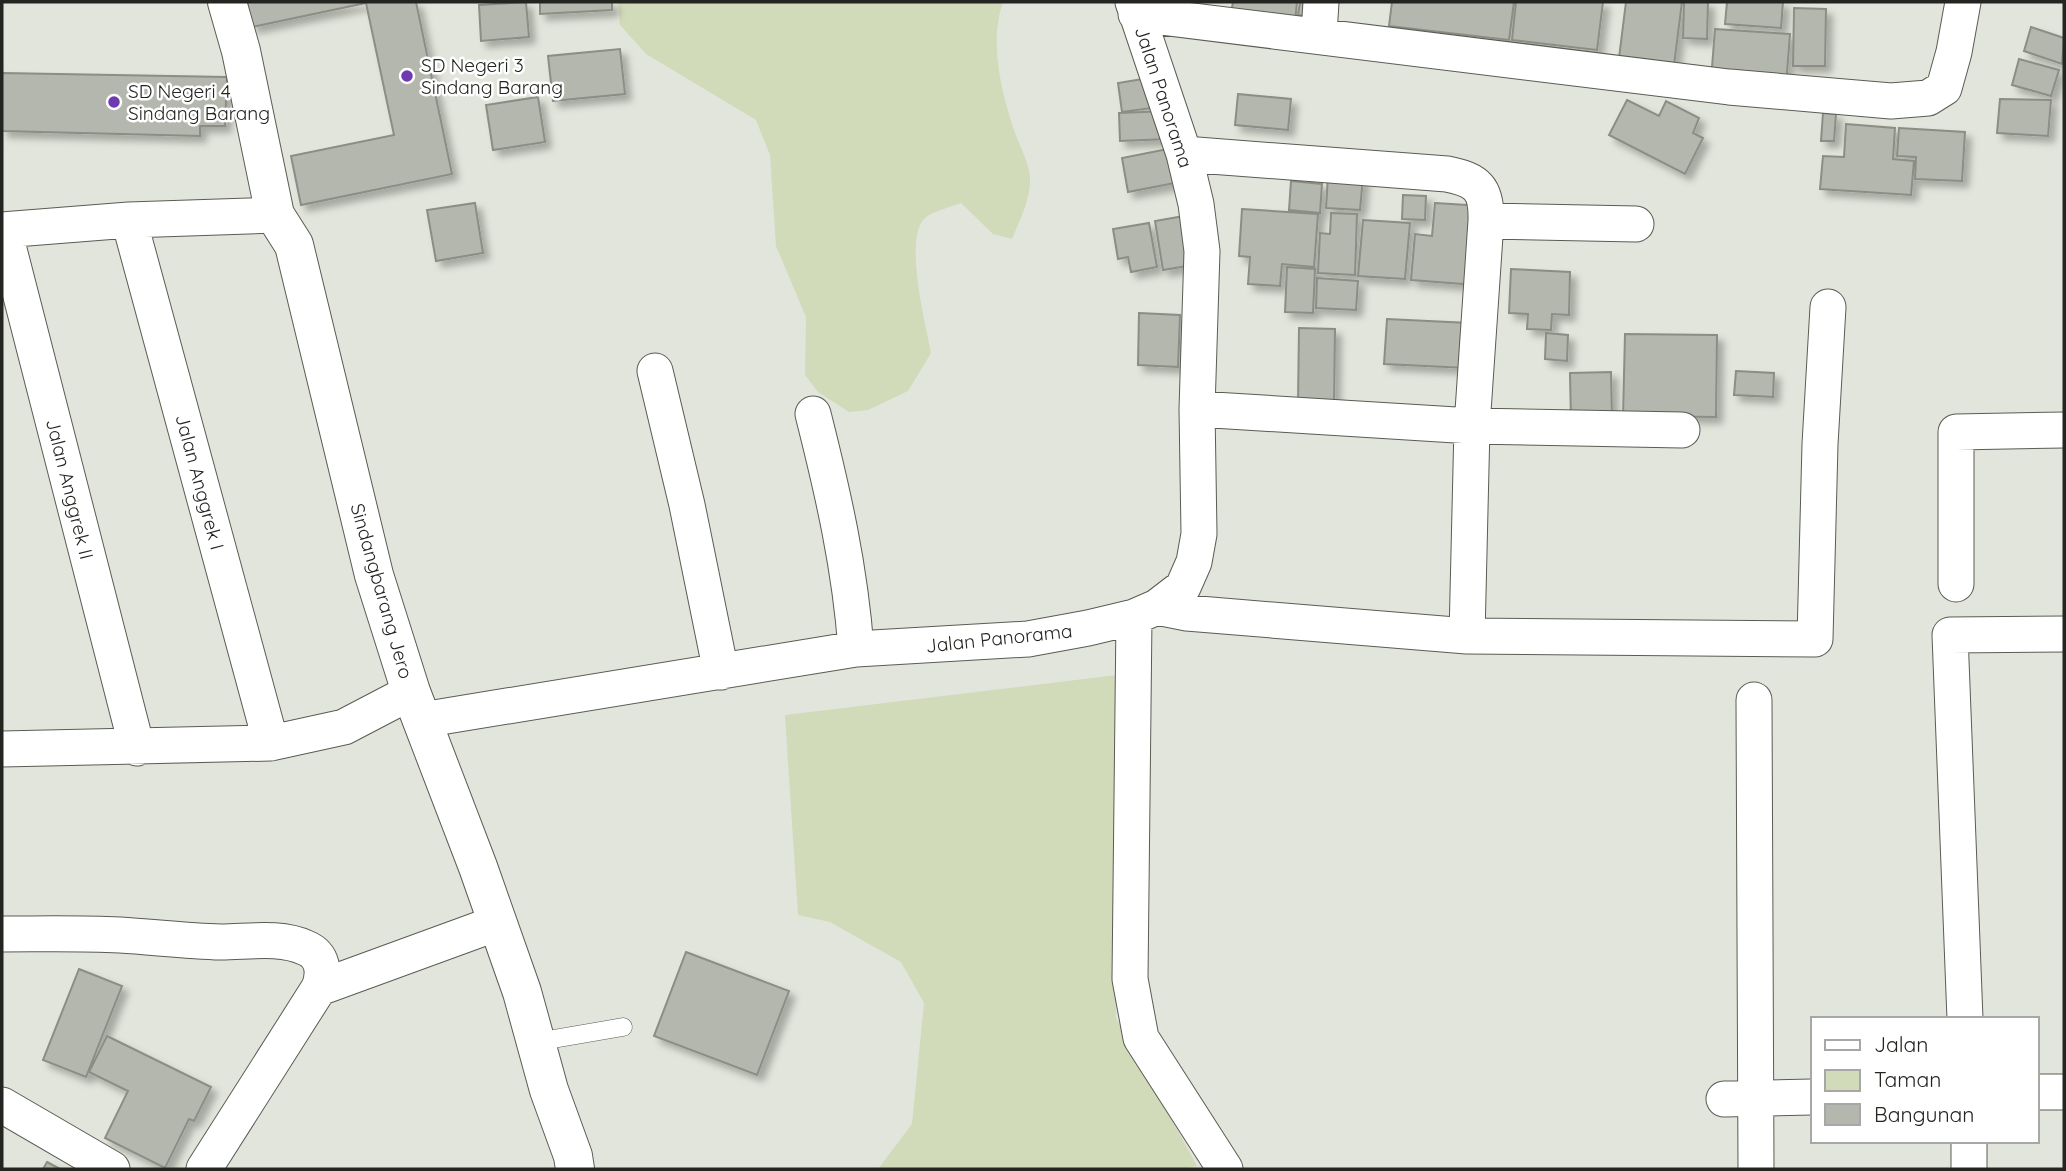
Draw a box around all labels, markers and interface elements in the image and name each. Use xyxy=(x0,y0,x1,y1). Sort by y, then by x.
street label: Jalan Panorama xyxy=(1130,23,1198,171)
place label: SD Negeri 3 Sindang Barang xyxy=(421,53,563,99)
marker: SD Negeri 3 Sindang Barang xyxy=(399,68,415,84)
place label: SD Negeri 4 Sindang Barang xyxy=(128,79,270,125)
marker: SD Negeri 4 Sindang Barang xyxy=(106,94,122,110)
street label: Jalan Anggrek I xyxy=(170,412,230,552)
street label: Jalan Anggrek II xyxy=(41,416,99,562)
street label: Sindangbarang Jero xyxy=(345,501,419,681)
street label: Jalan Panorama xyxy=(925,618,1073,658)
legend xyxy=(1811,1017,2038,1143)
text: Jalan xyxy=(1874,1031,1928,1057)
text: Taman xyxy=(1874,1066,1941,1092)
text: Bangunan xyxy=(1874,1101,1974,1127)

